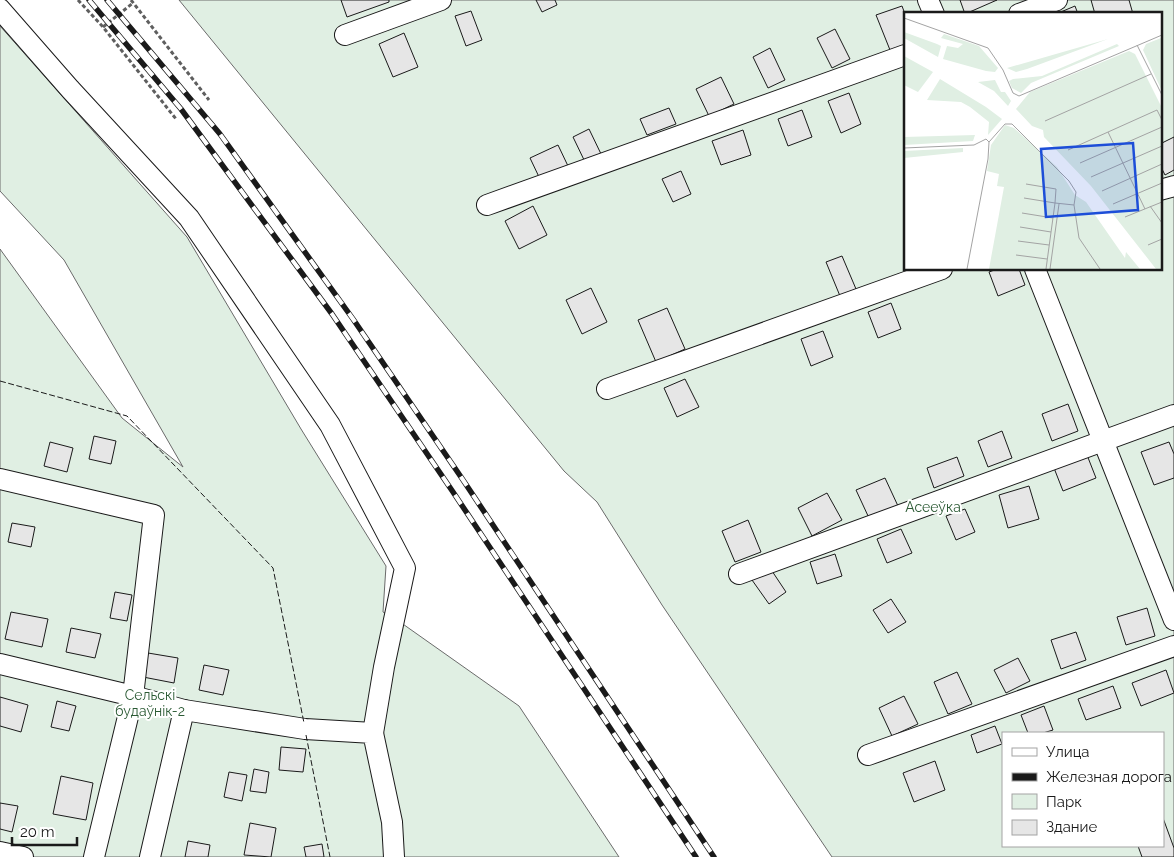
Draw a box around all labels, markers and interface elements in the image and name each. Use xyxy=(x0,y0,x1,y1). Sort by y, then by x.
inset map xyxy=(904,12,1162,270)
park label: Асееўка xyxy=(905,499,961,515)
park label: Сельскі будаўнік-2 xyxy=(115,687,185,719)
legend xyxy=(1002,732,1164,847)
text: Улица xyxy=(1046,743,1090,761)
text: Железная дорога xyxy=(1046,768,1172,786)
text: Парк xyxy=(1046,793,1082,811)
scale bar xyxy=(12,814,78,846)
text: Здание xyxy=(1046,818,1098,836)
text: 20 m xyxy=(20,823,55,841)

